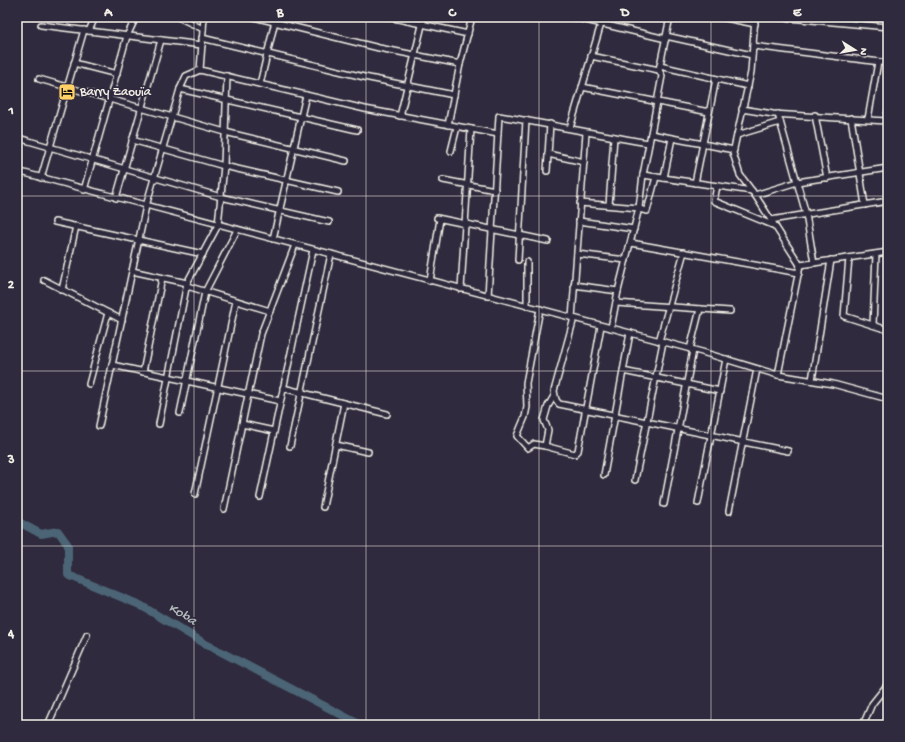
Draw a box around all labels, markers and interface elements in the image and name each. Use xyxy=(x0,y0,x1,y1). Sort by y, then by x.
text: A xyxy=(103,6,113,21)
text: B xyxy=(276,6,285,21)
text: C xyxy=(447,6,457,21)
text: D xyxy=(620,6,630,21)
text: E xyxy=(793,6,802,21)
north arrow xyxy=(835,30,875,70)
text: N xyxy=(856,47,869,56)
hotel icon: Barry Zaouïa xyxy=(57,82,77,102)
place label: Barry Zaouïa xyxy=(79,85,152,100)
text: 1 xyxy=(7,104,14,119)
text: 2 xyxy=(8,278,15,293)
text: 3 xyxy=(7,453,15,468)
water label: Koba xyxy=(165,600,200,631)
text: 4 xyxy=(7,627,15,642)

